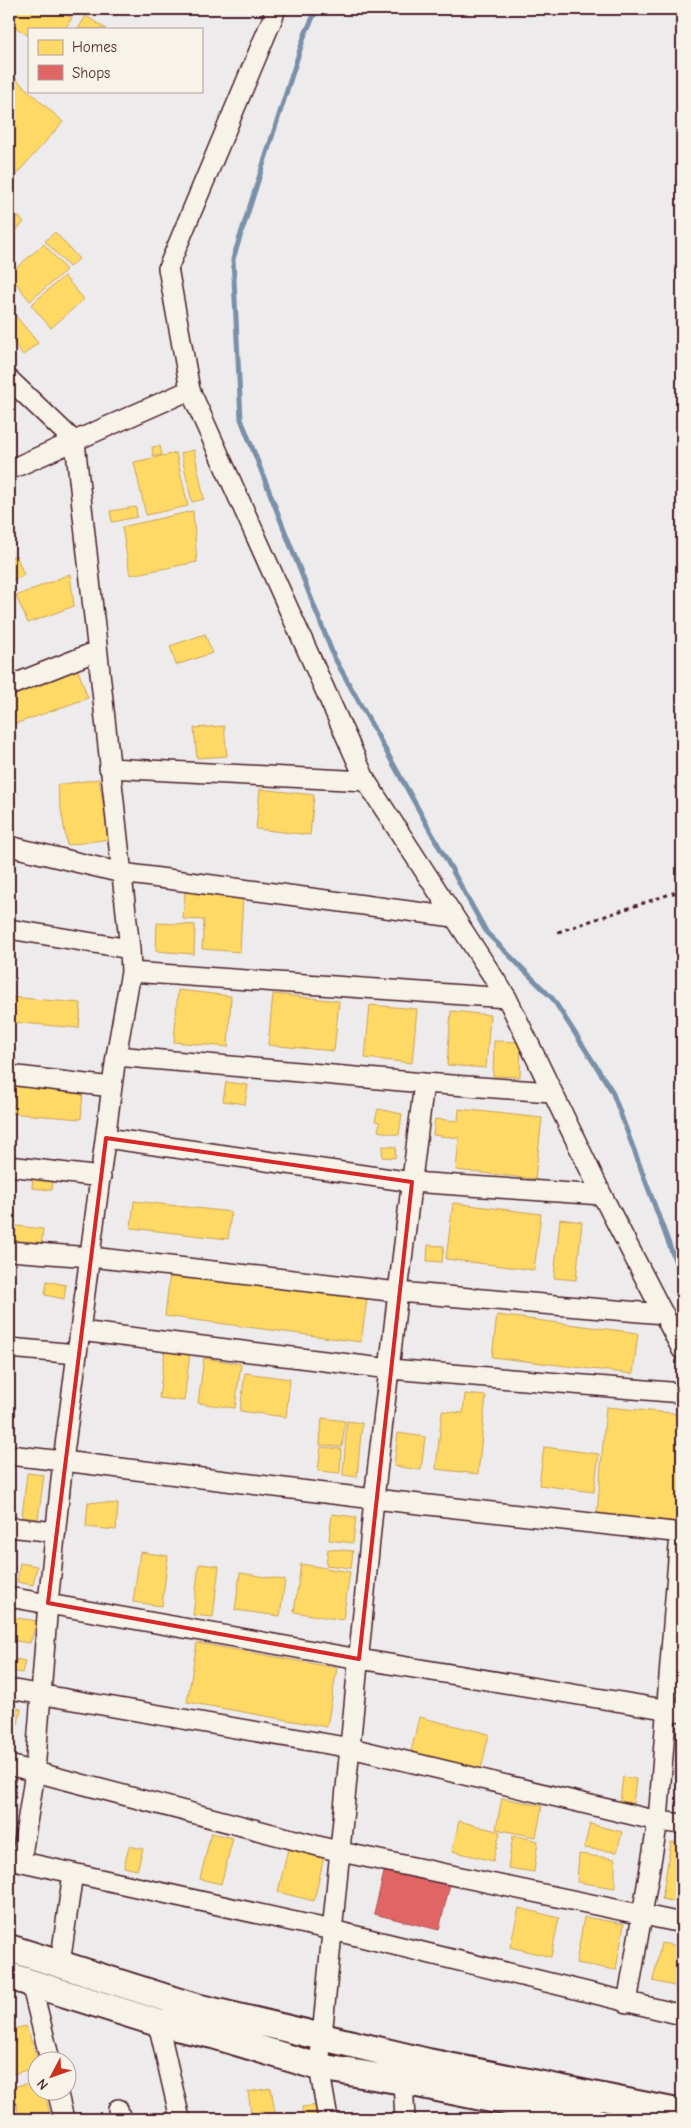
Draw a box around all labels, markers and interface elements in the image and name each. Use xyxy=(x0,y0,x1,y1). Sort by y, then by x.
legend xyxy=(28,28,202,92)
text: Homes xyxy=(72,38,117,56)
text: Shops xyxy=(72,64,110,82)
north arrow xyxy=(28,2050,78,2100)
text: N xyxy=(33,2075,52,2093)

